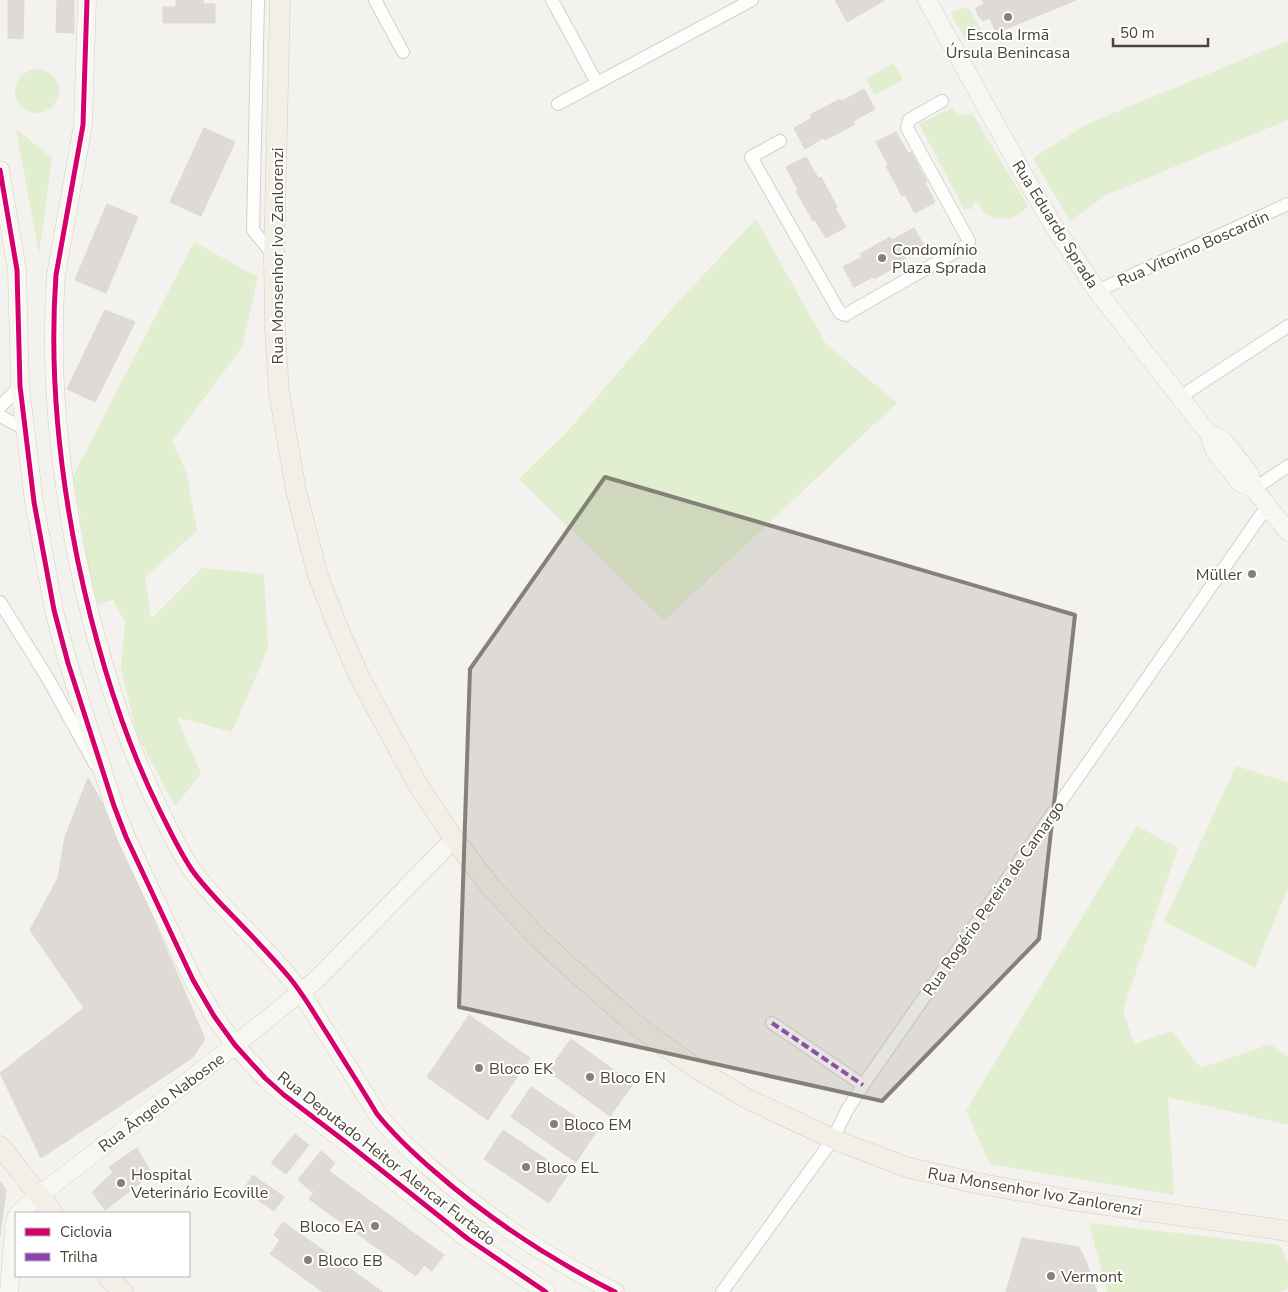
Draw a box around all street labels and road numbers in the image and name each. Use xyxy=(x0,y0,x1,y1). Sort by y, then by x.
street label: Rua Monsenhor Ivo Zanlorenzi xyxy=(267,147,289,365)
street label: Rua Eduardo Sprada xyxy=(1007,156,1104,293)
street label: Rua Vitorino Boscardin xyxy=(1114,206,1273,292)
street label: Rua Rogério Pereira de Camargo xyxy=(918,797,1070,1000)
street label: Rua Ângelo Nabosne xyxy=(94,1048,229,1157)
street label: Rua Deputado Heitor Alencar Furtado xyxy=(273,1067,500,1251)
street label: Rua Monsenhor Ivo Zanlorenzi xyxy=(926,1162,1144,1222)

